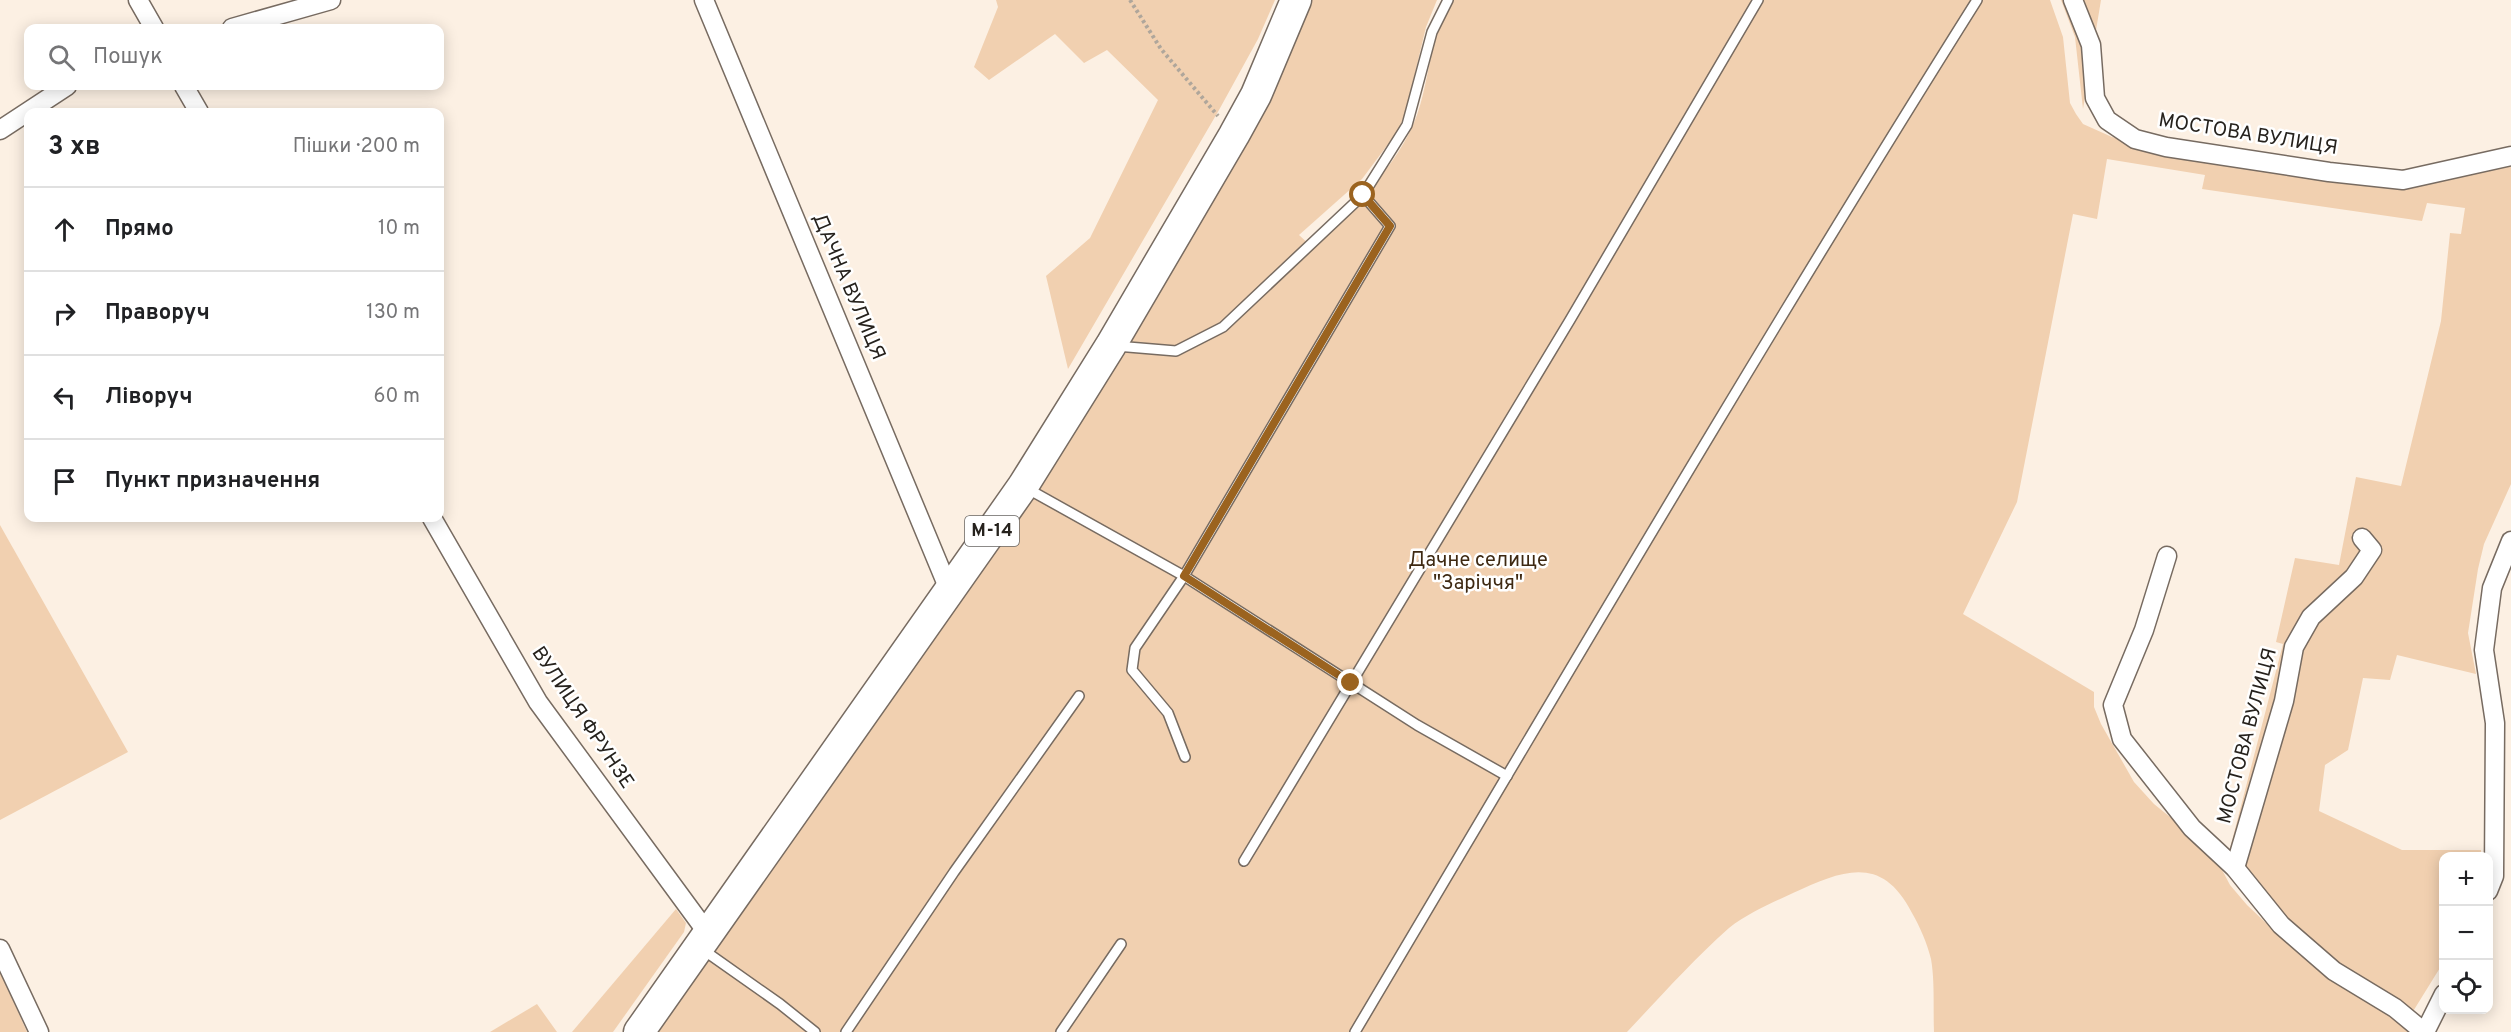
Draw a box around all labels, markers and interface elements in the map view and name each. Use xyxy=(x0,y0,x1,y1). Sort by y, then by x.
search box xyxy=(24,24,444,90)
icon: search xyxy=(45,41,78,74)
text: Пошук xyxy=(93,44,163,71)
street label: МОСТОВА ВУЛИЦЯ xyxy=(2157,108,2339,162)
text: 3 хв xyxy=(48,131,101,164)
text: Пішки · 200 m xyxy=(293,134,420,160)
route start xyxy=(1349,181,1375,207)
street label: ДАЧНА ВУЛИЦЯ xyxy=(805,210,891,364)
icon: ahead xyxy=(48,213,81,246)
text: Прямо xyxy=(105,216,174,243)
text: 10 m xyxy=(378,216,420,242)
icon: right xyxy=(48,297,81,330)
text: Праворуч xyxy=(105,300,210,327)
text: 130 m xyxy=(366,300,420,326)
icon: left xyxy=(48,381,81,414)
text: Ліворуч xyxy=(105,384,193,411)
text: 60 m xyxy=(374,384,420,410)
icon: arrive xyxy=(48,465,81,498)
text: Пункт призначення xyxy=(105,468,320,495)
road number: М-14 xyxy=(965,516,1019,546)
park label: Дачне селище "Заріччя" xyxy=(1408,548,1548,597)
street label: ВУЛИЦЯ ФРУНЗЕ xyxy=(525,642,639,794)
street label: МОСТОВА ВУЛИЦЯ xyxy=(2212,645,2284,827)
route end xyxy=(1337,669,1363,695)
map controls xyxy=(2439,852,2493,1014)
button: + xyxy=(2439,852,2493,906)
button: − xyxy=(2439,906,2493,960)
button: locate xyxy=(2439,960,2493,1014)

